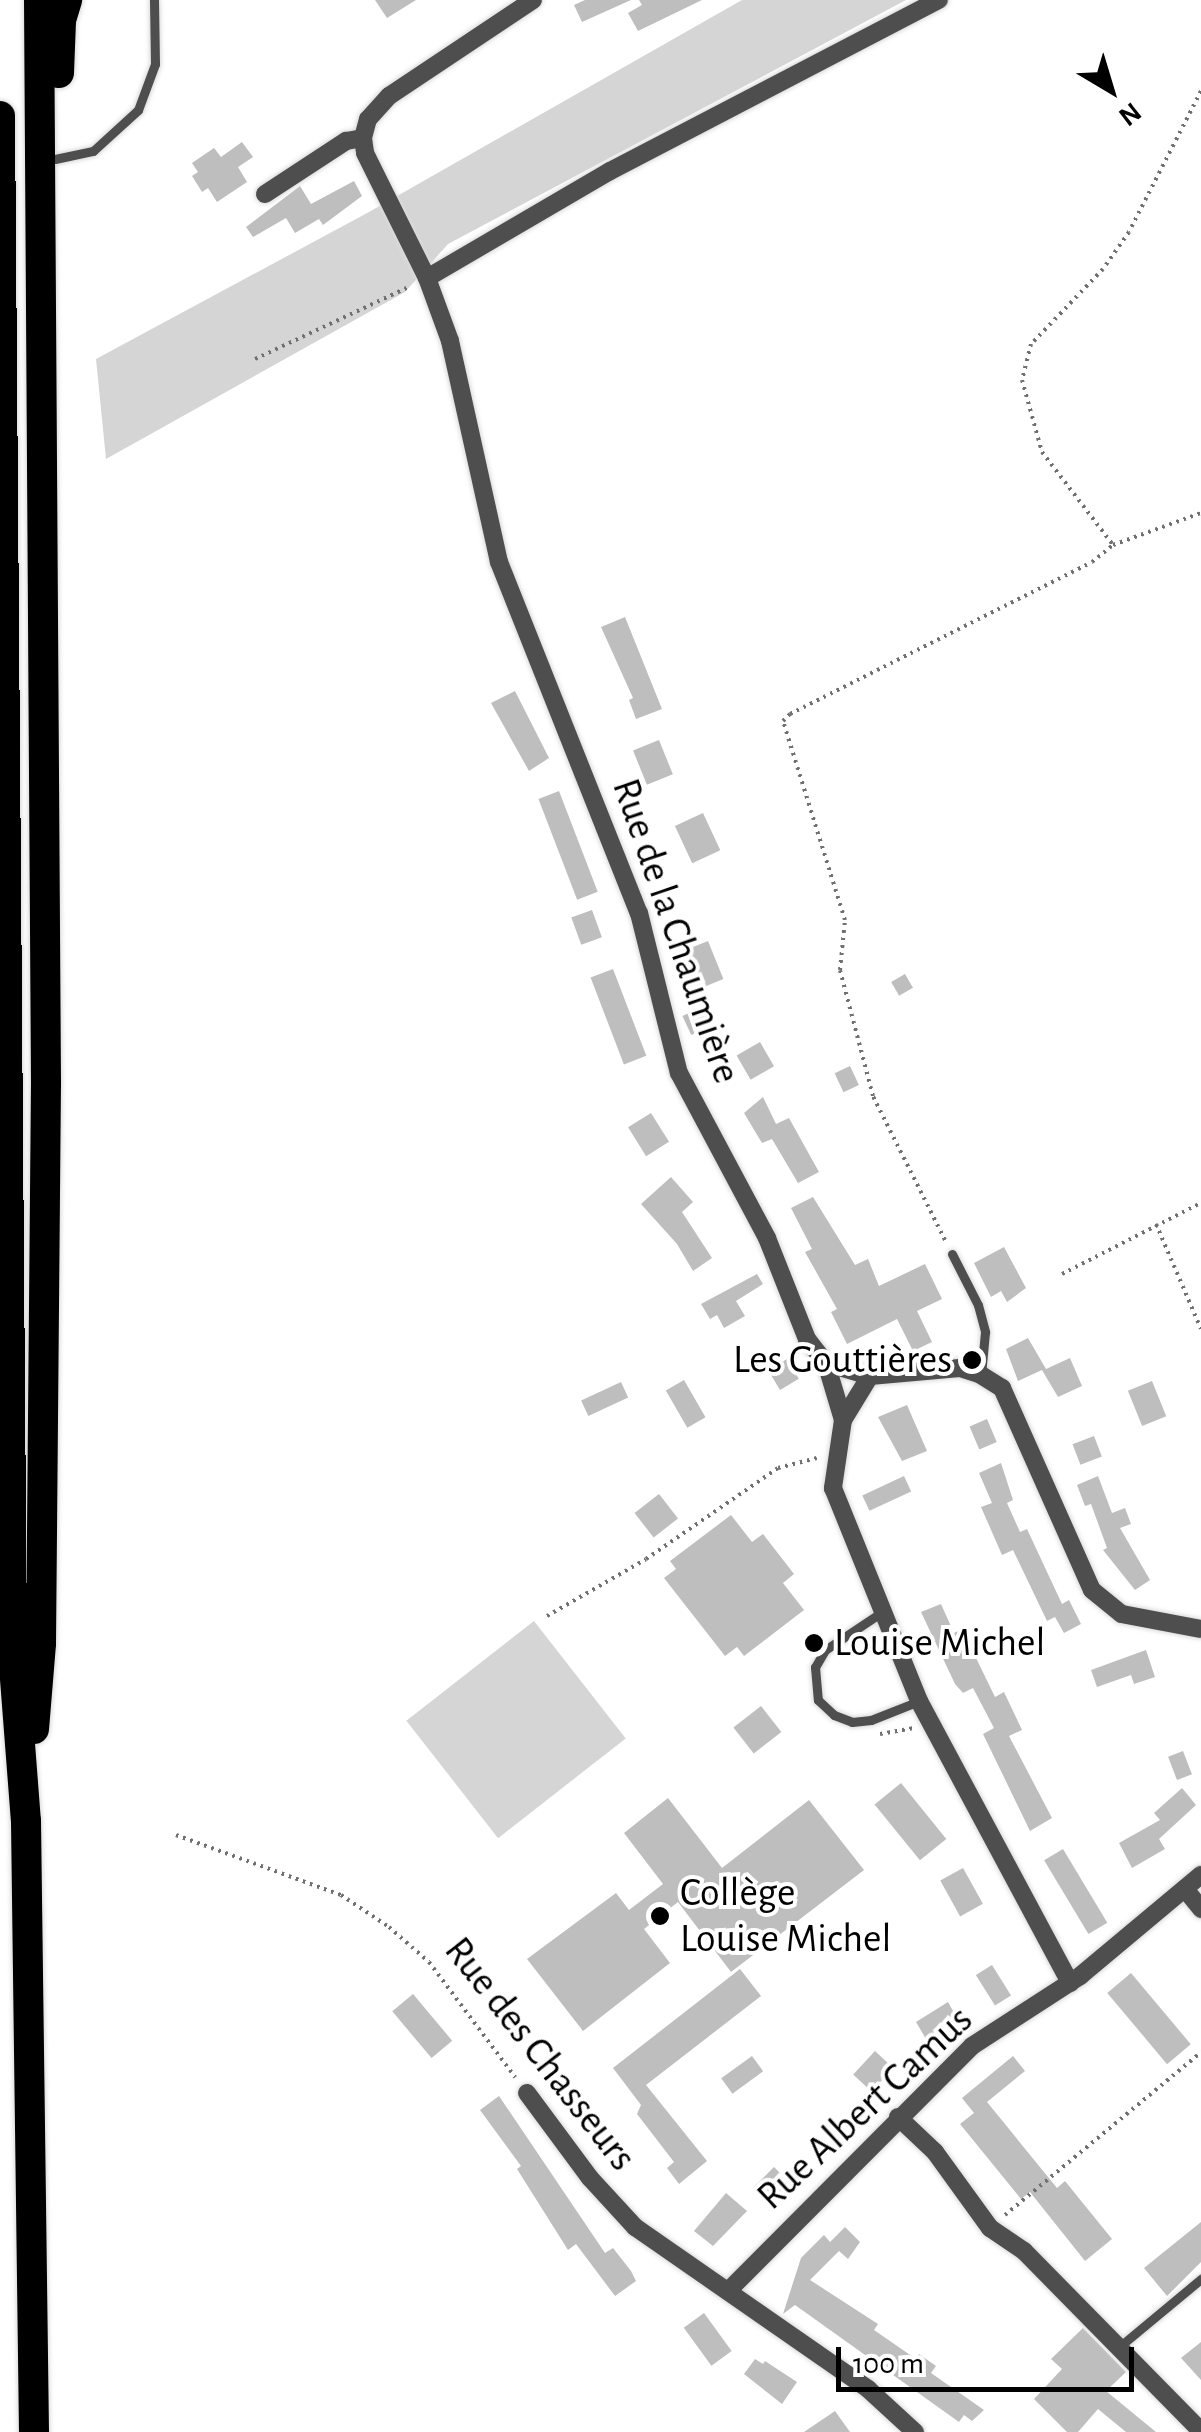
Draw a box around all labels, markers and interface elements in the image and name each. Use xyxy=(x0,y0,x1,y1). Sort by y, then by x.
north arrow xyxy=(1061,40,1161,140)
text: N xyxy=(1113,97,1146,131)
street label: Rue de la Chaumière xyxy=(601,772,751,1090)
place label: Les Gouttières xyxy=(733,1336,952,1384)
marker: Les Gouttières xyxy=(961,1349,983,1371)
place label: Louise Michel xyxy=(834,1619,1045,1667)
marker: Louise Michel xyxy=(803,1632,825,1654)
place label: Collège Louise Michel xyxy=(680,1869,891,1963)
marker: Collège Louise Michel xyxy=(649,1905,671,1927)
street label: Rue des Chasseurs xyxy=(434,1928,646,2180)
street label: Rue Albert Camus xyxy=(747,1996,983,2220)
scale bar xyxy=(841,2327,1138,2389)
text: 100 m xyxy=(853,2349,924,2379)

